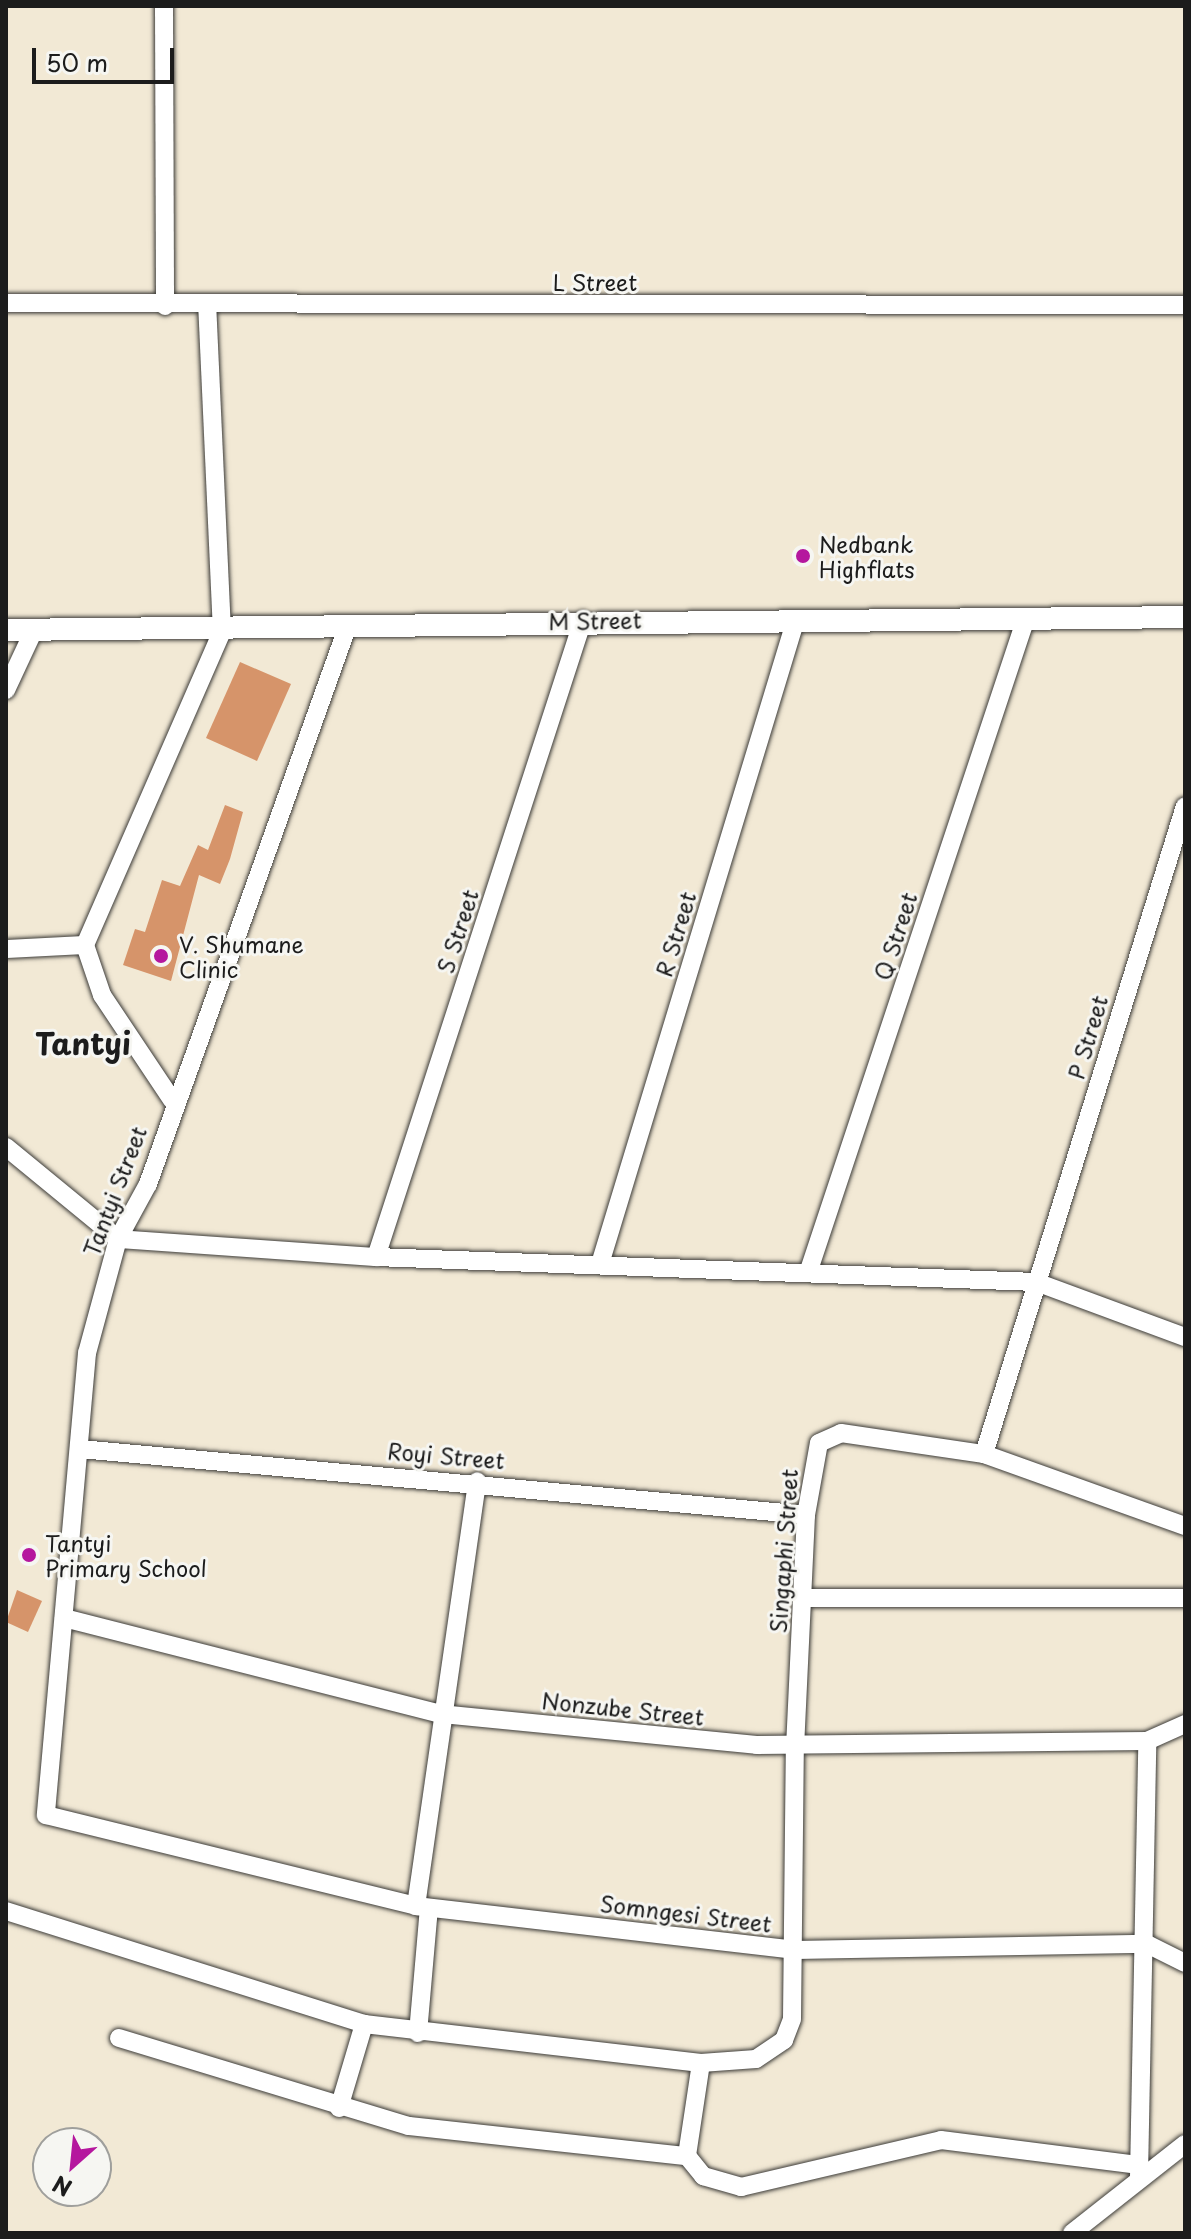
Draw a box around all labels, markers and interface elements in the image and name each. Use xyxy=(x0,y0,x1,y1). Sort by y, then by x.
scale bar xyxy=(36,32,178,82)
text: 50 m xyxy=(46,44,108,80)
street label: L Street xyxy=(552,269,638,295)
place label: Nedbank Highflats xyxy=(819,530,915,582)
marker: Nedbank Highflats xyxy=(794,547,812,565)
street label: M Street xyxy=(548,606,642,634)
street label: S Street xyxy=(431,886,483,976)
street label: R Street xyxy=(649,888,701,980)
street label: Q Street xyxy=(868,889,922,983)
place label: V. Shumane Clinic xyxy=(179,930,305,982)
marker: V. Shumane Clinic xyxy=(150,945,172,967)
street label: P Street xyxy=(1062,992,1112,1082)
district label: Tantyi xyxy=(35,1025,131,1061)
street label: Tantyi Street xyxy=(77,1121,151,1261)
street label: Royi Street xyxy=(386,1437,506,1473)
street label: Singaphi Street xyxy=(764,1467,802,1635)
place label: Tantyi Primary School xyxy=(45,1529,207,1580)
marker: Tantyi Primary School xyxy=(20,1546,38,1564)
street label: Nonzube Street xyxy=(540,1686,706,1730)
street label: Somngesi Street xyxy=(599,1889,773,1937)
north arrow xyxy=(32,2127,112,2207)
text: N xyxy=(47,2168,77,2206)

